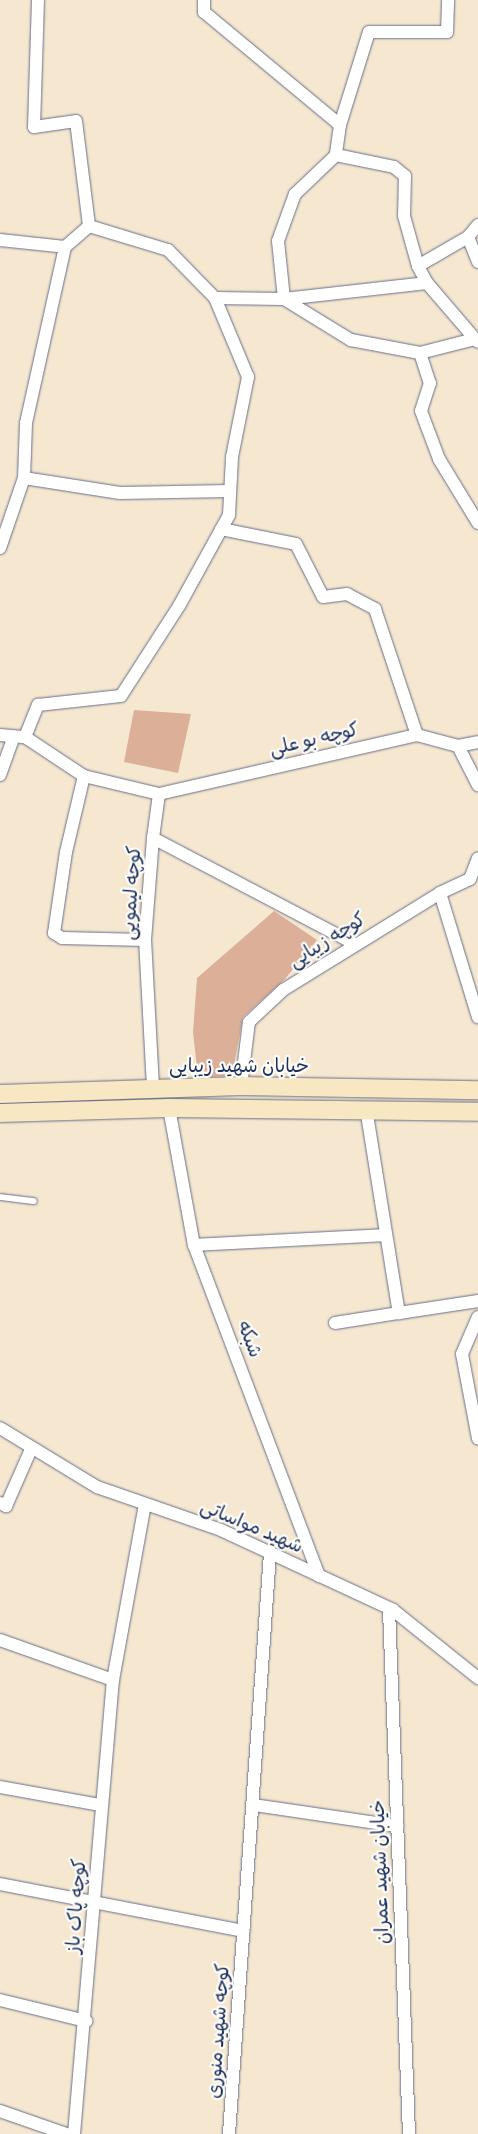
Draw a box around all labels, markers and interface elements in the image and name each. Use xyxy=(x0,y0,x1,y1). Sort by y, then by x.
street label: کوچه بو علی xyxy=(267,718,361,760)
street label: کوچه لیمویی xyxy=(116,845,146,941)
street label: کوچه زیبایی xyxy=(284,907,370,973)
street label: خیابان شهید زیبایی xyxy=(169,1055,309,1077)
street label: شبکه xyxy=(233,1317,267,1361)
street label: شهید مواساتی xyxy=(197,1494,307,1558)
street label: خیابان شهید عمران xyxy=(366,1799,394,1945)
street label: کوچه پاک باز xyxy=(61,1858,91,1954)
street label: کوچه شهید منوری xyxy=(202,1963,234,2099)

